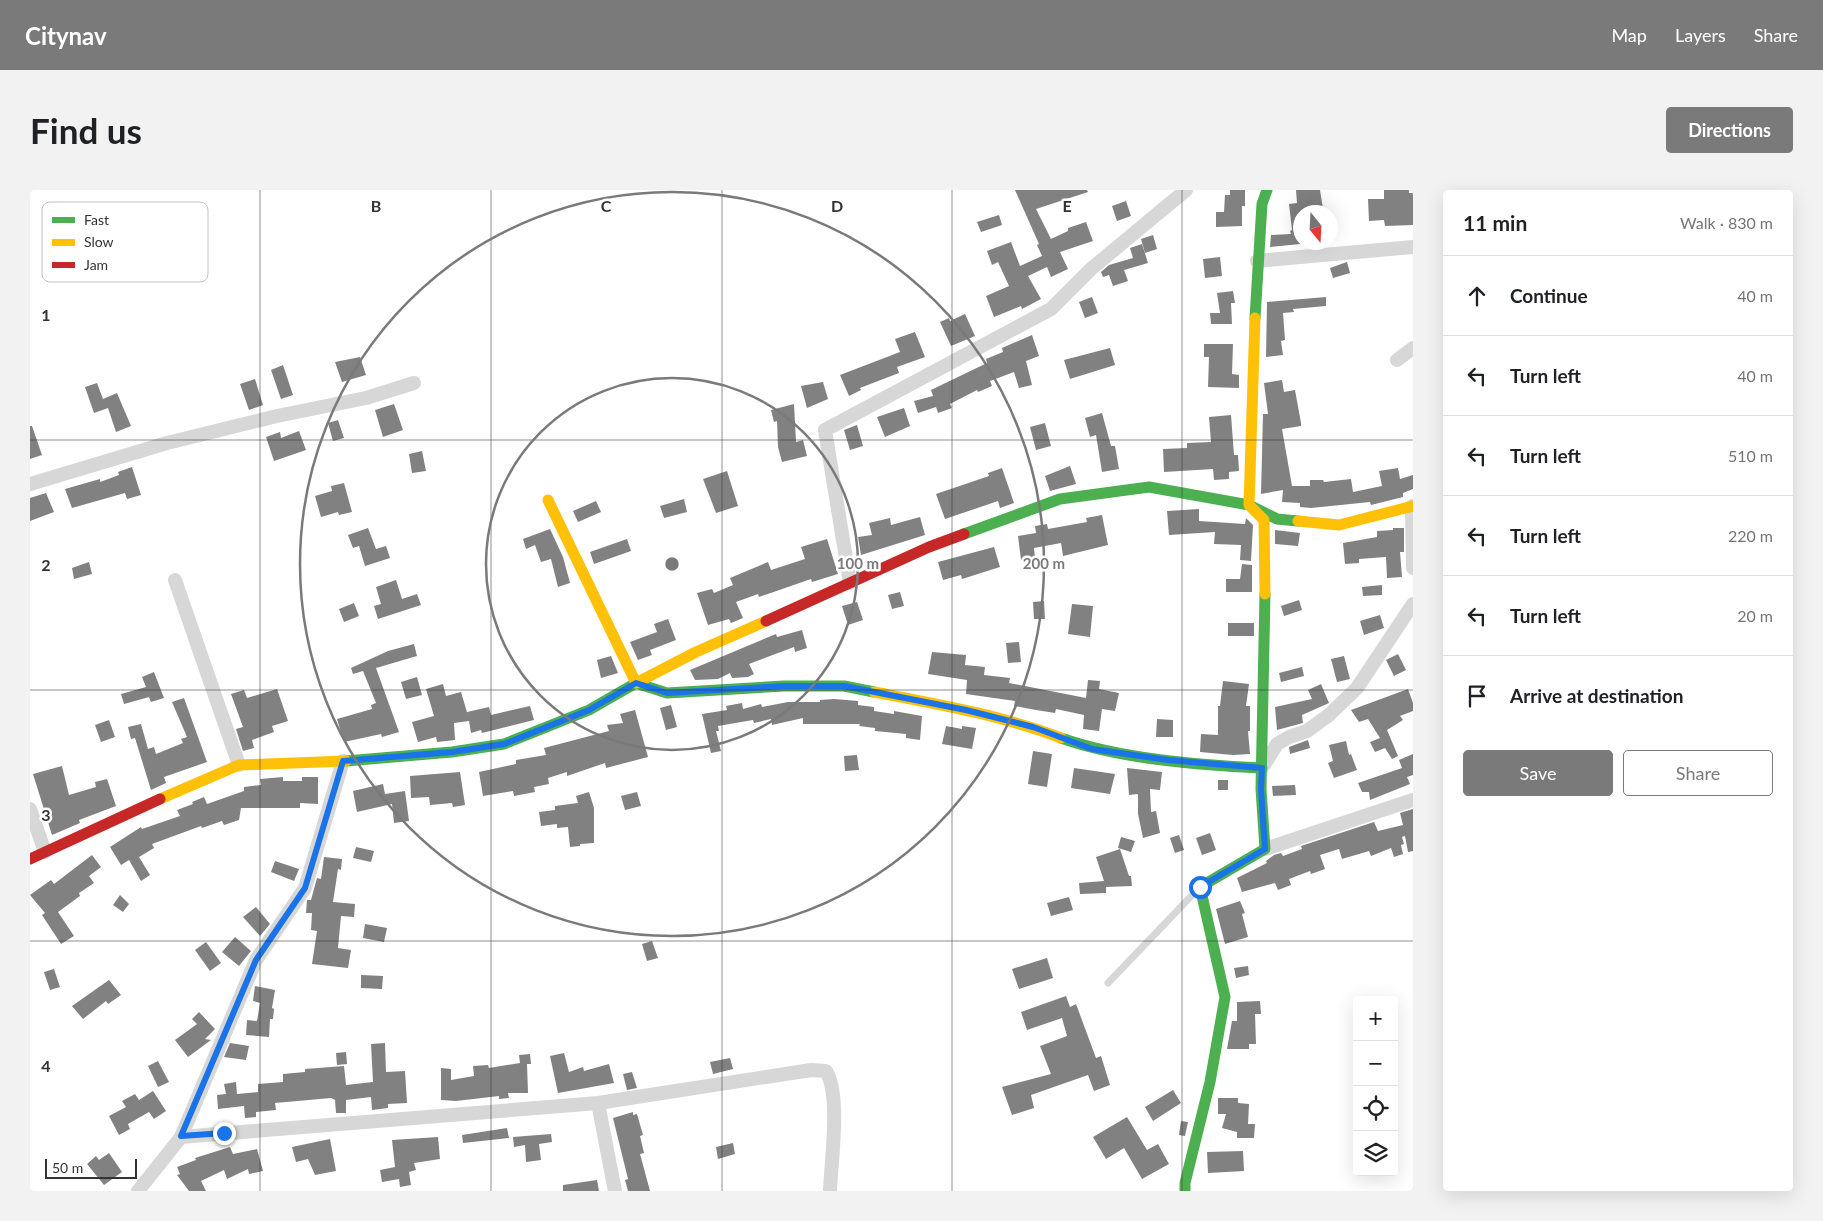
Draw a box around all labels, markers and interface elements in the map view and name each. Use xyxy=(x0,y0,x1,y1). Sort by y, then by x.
text: Citynav xyxy=(25,21,107,50)
text: Map xyxy=(1611,24,1647,46)
text: Layers xyxy=(1675,24,1726,46)
text: Share xyxy=(1754,24,1798,46)
button: Directions xyxy=(1666,107,1793,153)
text: Find us xyxy=(30,109,142,151)
text: B xyxy=(371,196,381,215)
text: C xyxy=(601,196,612,215)
text: D xyxy=(831,196,843,215)
text: E xyxy=(1062,196,1072,215)
legend xyxy=(42,202,208,282)
north arrow xyxy=(1293,205,1338,250)
text: 11 min xyxy=(1463,210,1527,235)
text: Fast xyxy=(84,211,109,228)
text: Walk · 830 m xyxy=(1680,213,1773,232)
text: Slow xyxy=(84,233,114,250)
text: Jam xyxy=(84,256,108,273)
icon: ahead xyxy=(1463,282,1491,310)
text: Continue xyxy=(1510,284,1588,307)
text: 40 m xyxy=(1737,286,1773,305)
text: 1 xyxy=(41,305,51,324)
icon: left xyxy=(1463,362,1491,390)
text: Turn left xyxy=(1510,364,1581,387)
text: 40 m xyxy=(1737,366,1773,385)
icon: left xyxy=(1463,442,1491,470)
text: Turn left xyxy=(1510,444,1581,467)
text: 510 m xyxy=(1728,446,1773,465)
icon: left xyxy=(1463,522,1491,550)
text: Turn left xyxy=(1510,524,1581,547)
text: 220 m xyxy=(1728,526,1773,545)
text: 100 m xyxy=(837,554,879,572)
text: 200 m xyxy=(1023,554,1065,572)
text: 2 xyxy=(41,555,51,574)
centre of rings xyxy=(663,555,681,573)
icon: left xyxy=(1463,602,1491,630)
text: Turn left xyxy=(1510,604,1581,627)
text: 20 m xyxy=(1737,606,1773,625)
icon: arrive xyxy=(1463,682,1491,710)
text: Arrive at destination xyxy=(1510,684,1683,707)
button: Save xyxy=(1463,750,1613,796)
button: Share xyxy=(1623,750,1773,796)
text: 3 xyxy=(41,805,51,824)
route start xyxy=(1189,876,1212,899)
map controls xyxy=(1353,996,1398,1176)
button: + xyxy=(1353,996,1398,1041)
button: − xyxy=(1353,1041,1398,1086)
text: 4 xyxy=(41,1056,51,1075)
button: locate xyxy=(1353,1086,1398,1131)
route end xyxy=(213,1122,236,1145)
button: layers xyxy=(1353,1131,1398,1176)
scale bar xyxy=(45,1156,138,1179)
text: 50 m xyxy=(52,1159,83,1176)

